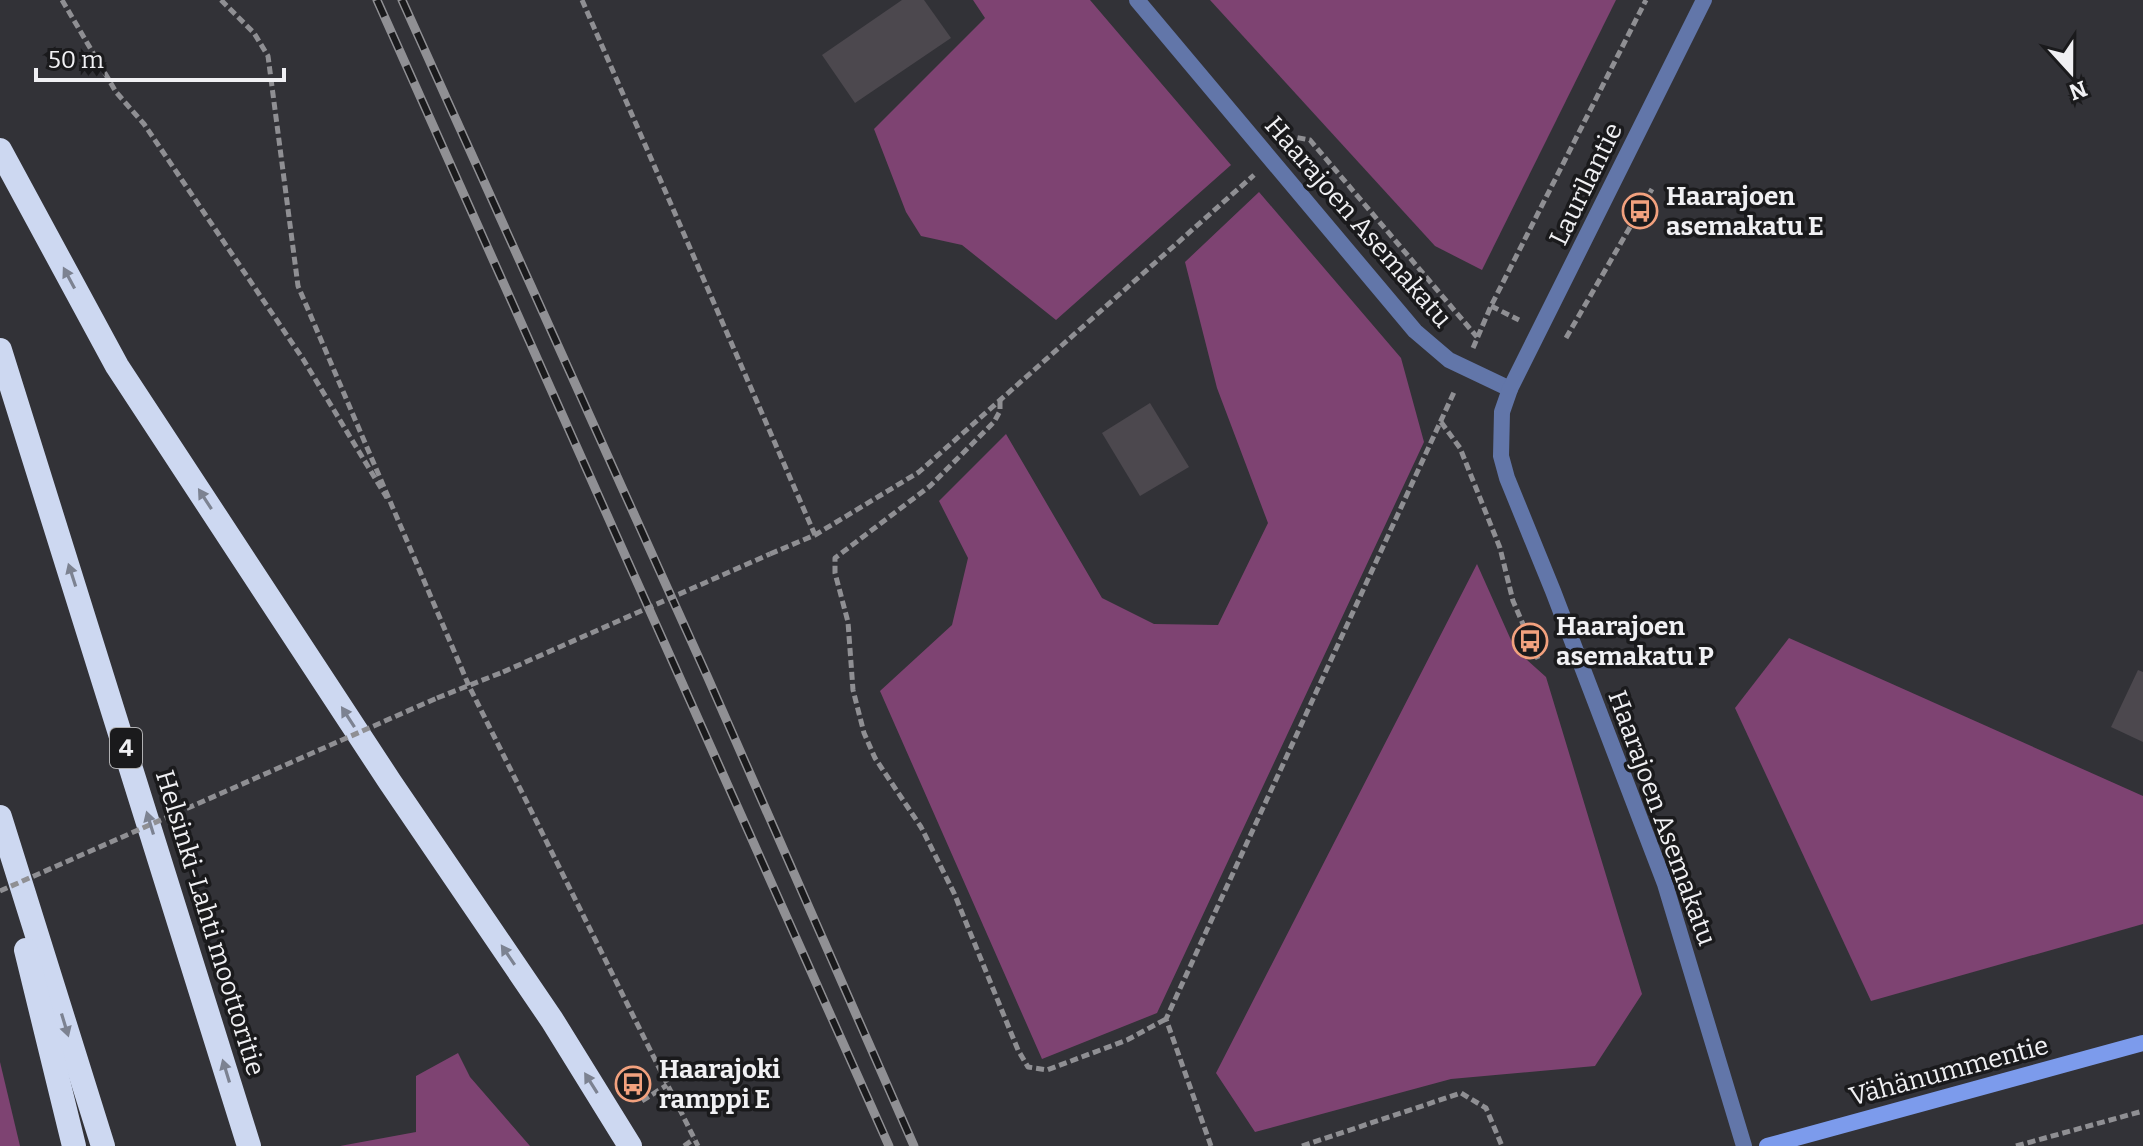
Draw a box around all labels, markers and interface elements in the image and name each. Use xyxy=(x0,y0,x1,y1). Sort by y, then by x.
scale bar xyxy=(36,32,284,82)
north arrow xyxy=(2031,32,2111,112)
text: 50 m xyxy=(48,46,104,74)
text: N xyxy=(2065,75,2091,106)
street label: Haarajoen Asemakatu xyxy=(1258,110,1458,334)
street label: Laurilantie xyxy=(1543,118,1629,250)
place label: Haarajoen asemakatu E xyxy=(1666,181,1824,242)
bus stop icon: Haarajoen asemakatu E xyxy=(1621,192,1659,230)
one-way arrow xyxy=(63,266,76,289)
one-way arrow xyxy=(198,489,213,510)
one-way arrow xyxy=(65,563,77,587)
place label: Haarajoen asemakatu P xyxy=(1556,611,1714,672)
bus stop icon: Haarajoen asemakatu P xyxy=(1511,622,1549,660)
street label: Haarajoen Asemakatu xyxy=(1601,686,1723,950)
one-way arrow xyxy=(340,706,355,727)
road number: 4 xyxy=(110,728,142,768)
street label: Helsinki-Lahti moottoritie xyxy=(149,767,271,1079)
one-way arrow xyxy=(143,811,155,835)
one-way arrow xyxy=(501,945,516,966)
one-way arrow xyxy=(59,1013,72,1037)
street label: Vähänummentie xyxy=(1846,1030,2052,1112)
place label: Haarajoki ramppi E xyxy=(659,1054,780,1115)
one-way arrow xyxy=(220,1059,232,1083)
bus stop icon: Haarajoki ramppi E xyxy=(614,1065,652,1103)
one-way arrow xyxy=(584,1072,598,1094)

